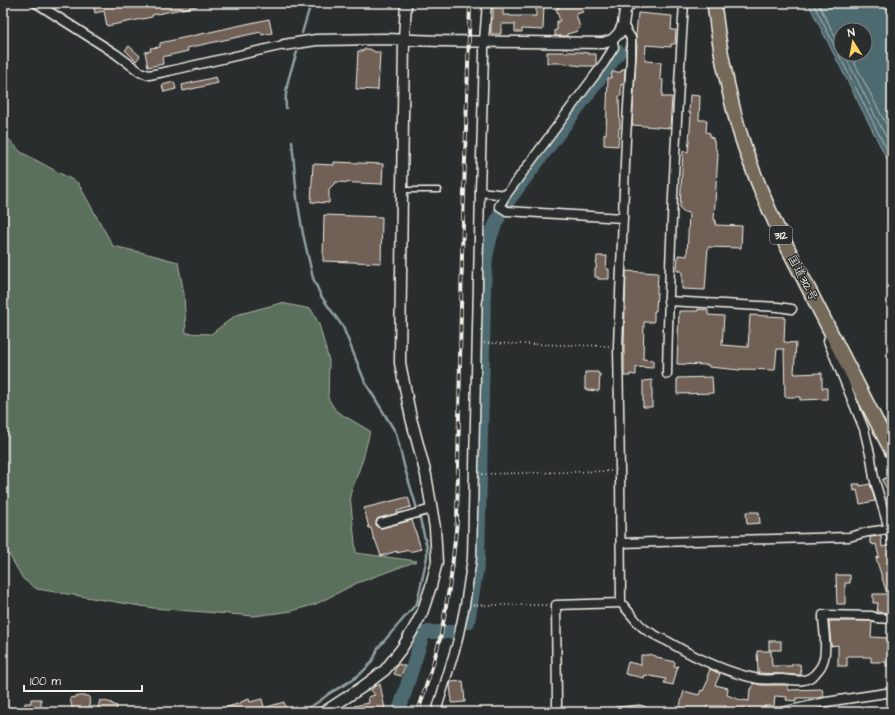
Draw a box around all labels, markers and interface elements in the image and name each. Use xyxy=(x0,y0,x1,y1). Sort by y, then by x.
north arrow xyxy=(833,22,873,62)
text: N xyxy=(846,25,856,41)
road number: 312 xyxy=(770,226,792,244)
street label: 国道312号 xyxy=(783,252,822,305)
scale bar xyxy=(24,667,142,693)
text: 100 m xyxy=(30,673,61,690)

